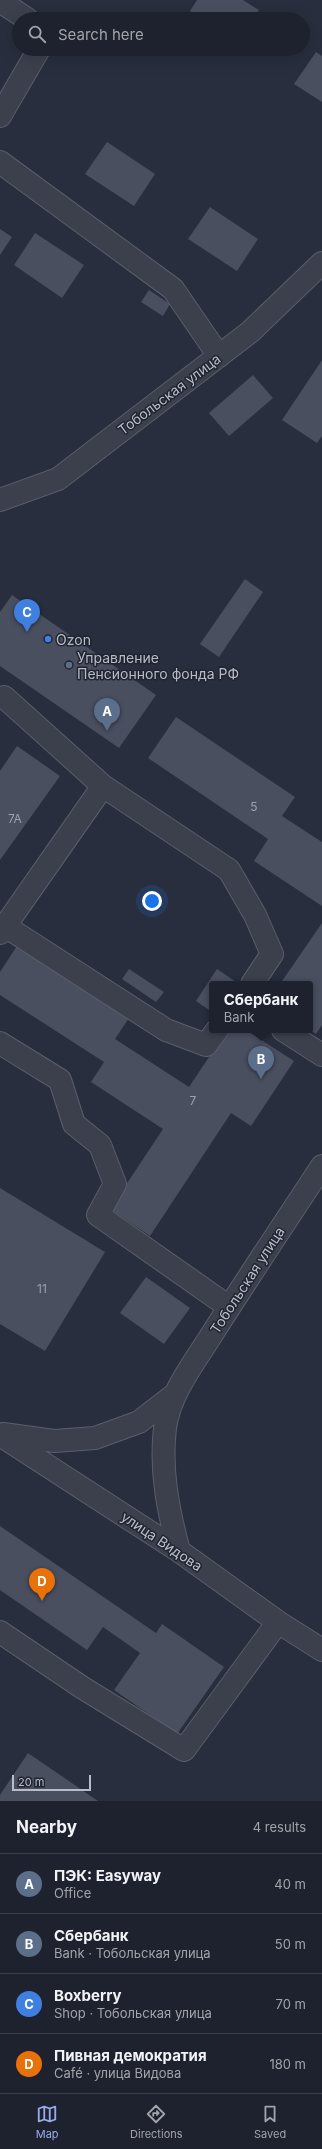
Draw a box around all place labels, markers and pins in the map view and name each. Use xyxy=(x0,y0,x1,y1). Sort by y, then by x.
pin: C xyxy=(14,599,40,632)
place label: Ozon xyxy=(56,631,91,648)
marker: Ozon xyxy=(43,634,53,644)
place label: Управление Пенсионного фонда РФ xyxy=(77,649,239,682)
marker: Управление Пенсионного фонда РФ xyxy=(64,660,74,670)
pin: A xyxy=(94,698,120,731)
pin: B xyxy=(248,1046,274,1079)
pin: D xyxy=(29,1568,55,1601)

